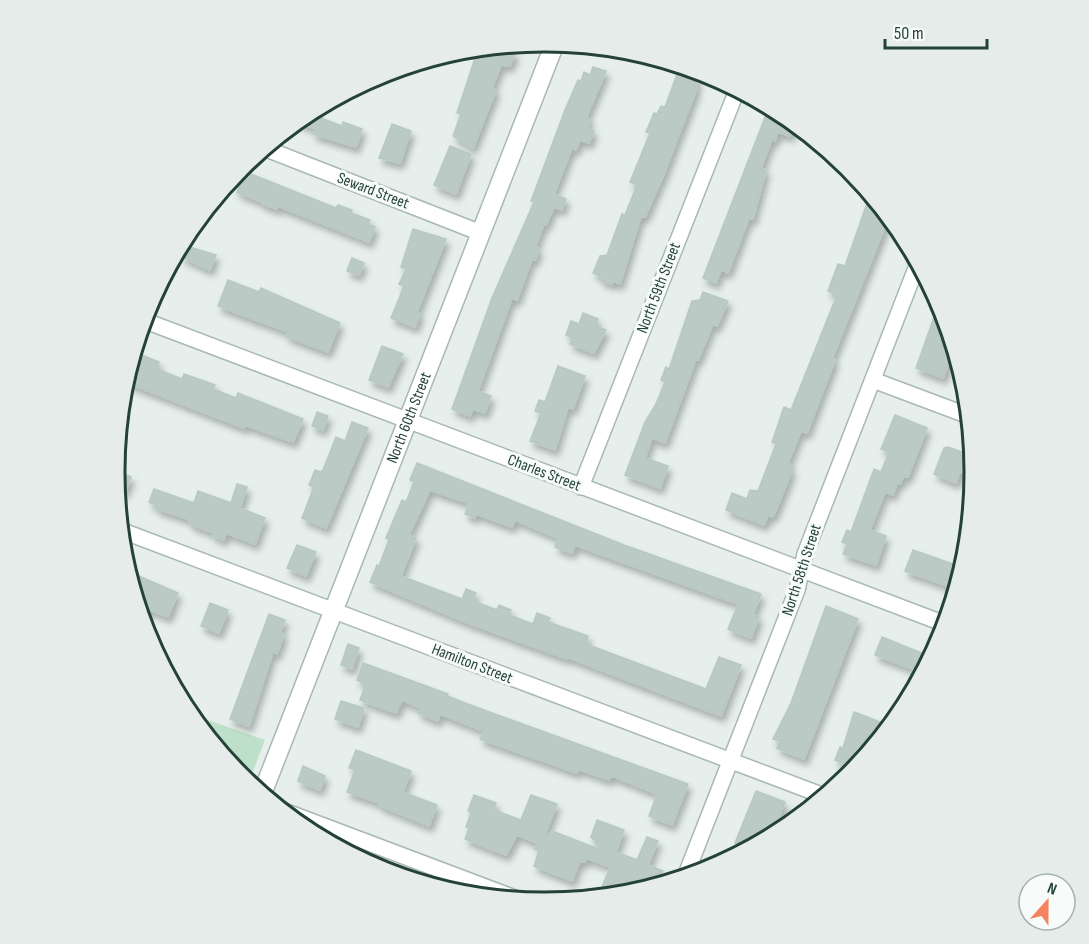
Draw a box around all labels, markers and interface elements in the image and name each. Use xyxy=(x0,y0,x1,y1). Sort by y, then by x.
scale bar xyxy=(885,12,987,50)
text: 50 m xyxy=(894,23,924,44)
street label: Seward Street xyxy=(334,169,412,213)
street label: North 59th Street xyxy=(633,240,685,336)
street label: North 60th Street xyxy=(383,369,435,466)
street label: Charles Street xyxy=(505,450,583,496)
street label: North 58th Street xyxy=(778,522,826,618)
street label: Hamilton Street xyxy=(429,640,515,688)
north arrow xyxy=(1017,872,1077,932)
text: N xyxy=(1044,879,1059,900)

